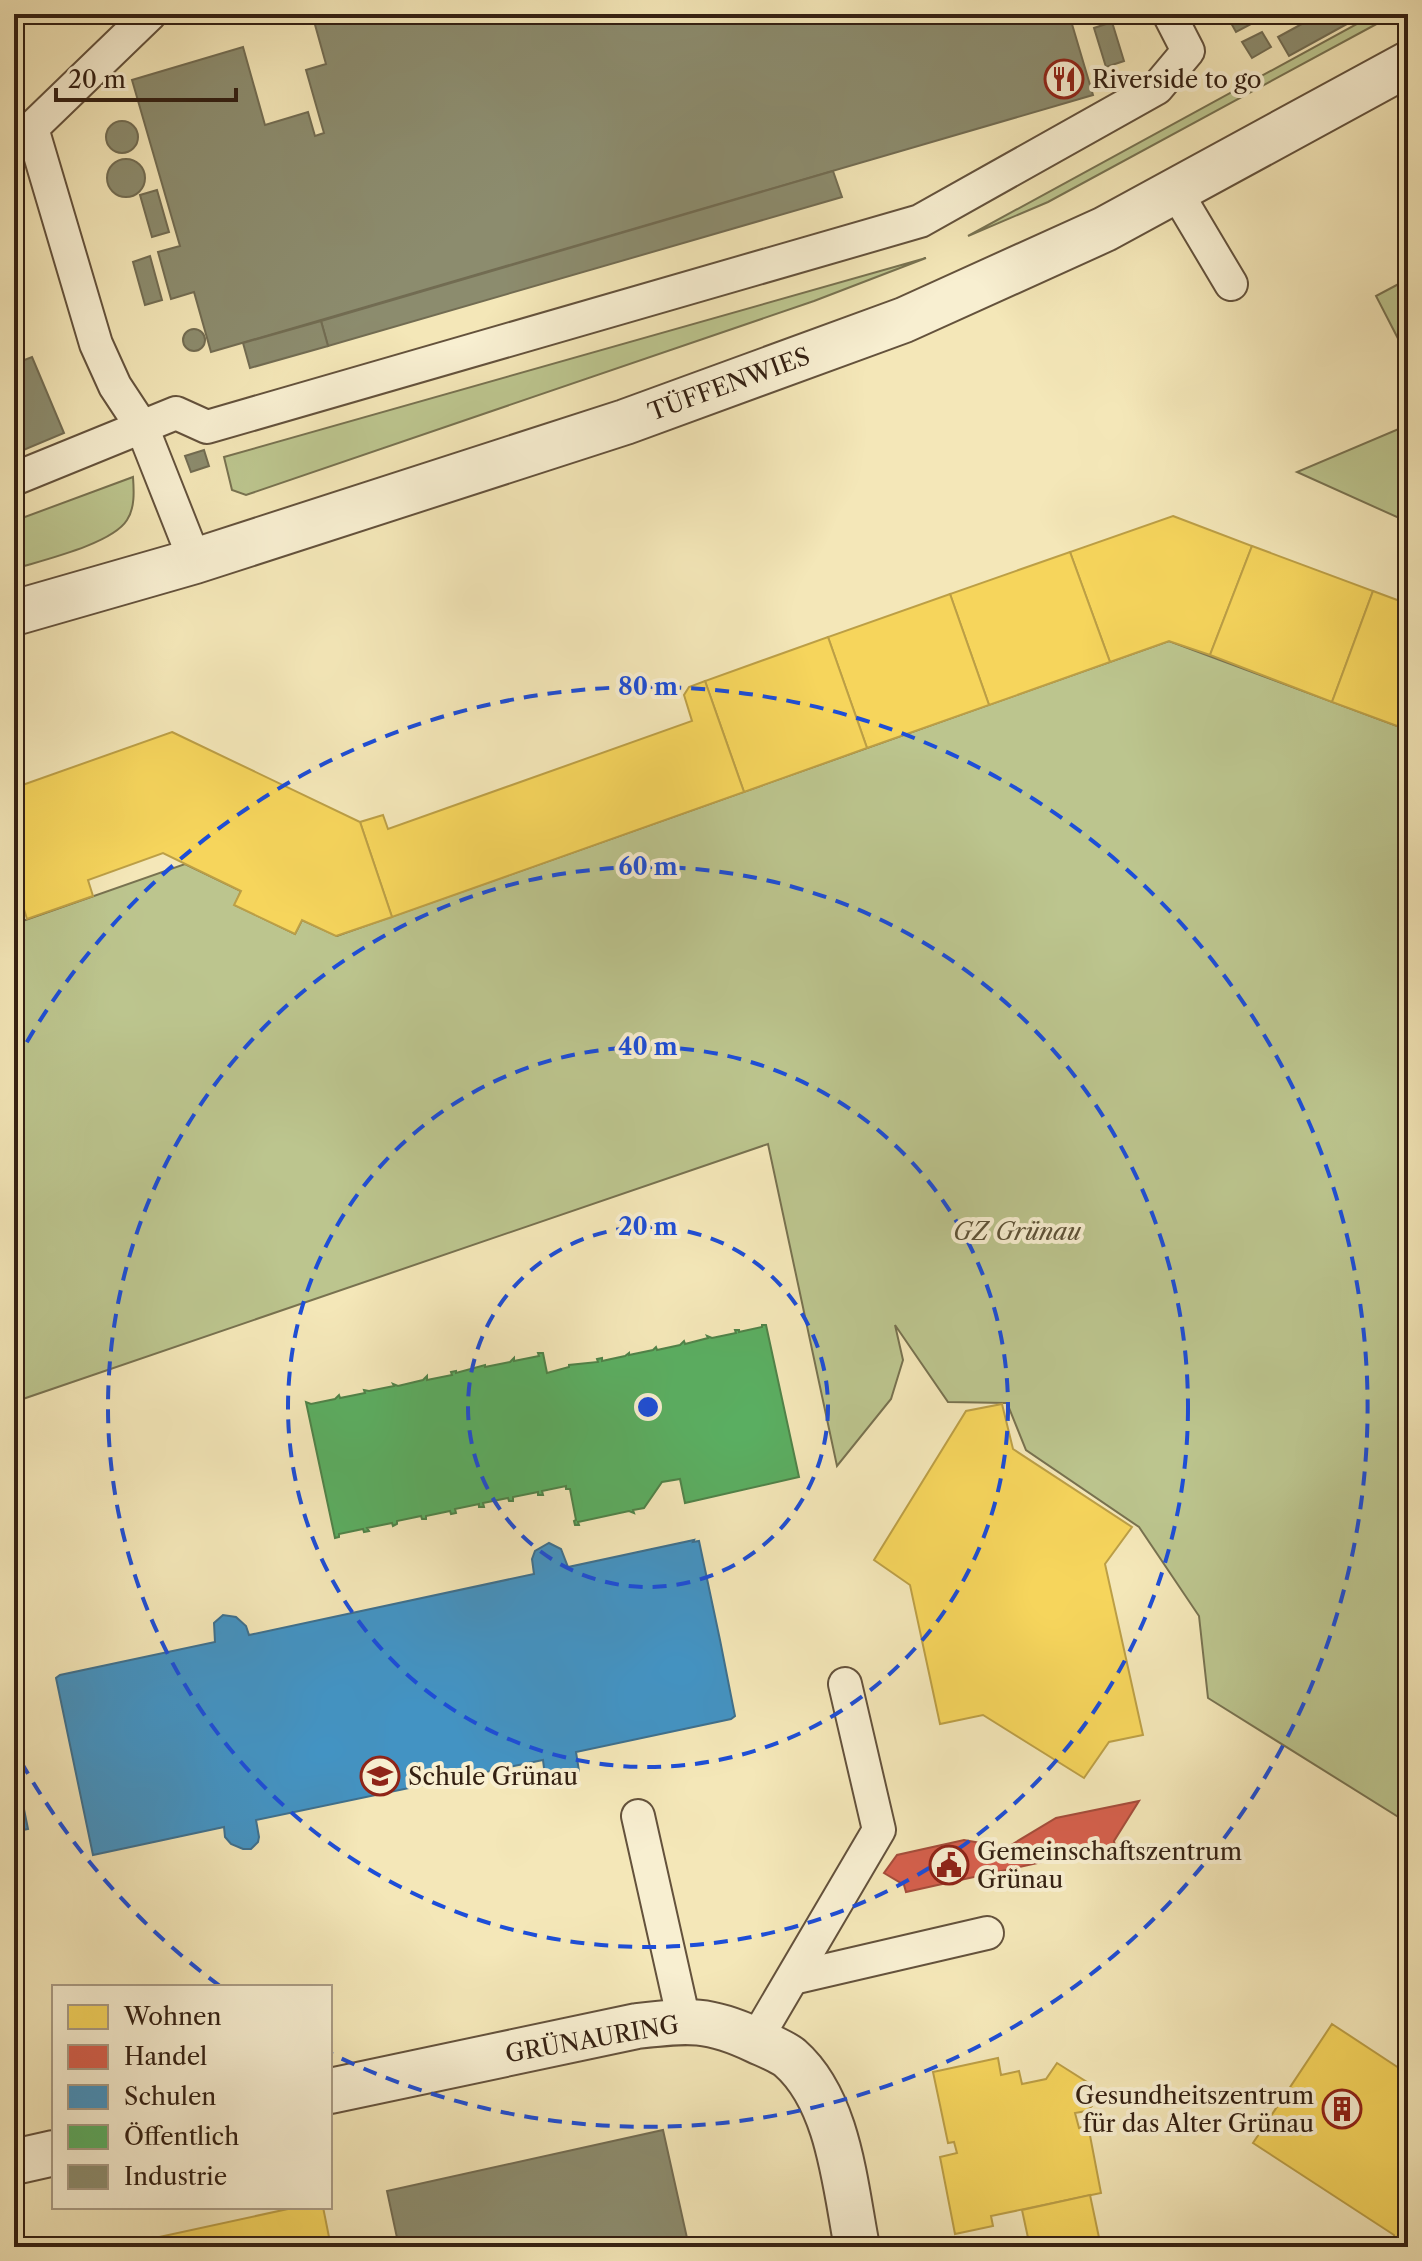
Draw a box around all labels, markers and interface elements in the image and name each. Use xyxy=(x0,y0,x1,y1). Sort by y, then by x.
scale bar xyxy=(56,52,236,102)
restaurant icon: Riverside to go xyxy=(1043,58,1085,100)
text: 20 m xyxy=(68,65,126,94)
place label: Riverside to go xyxy=(1092,65,1262,94)
street label: TÜFFENWIES xyxy=(644,341,814,427)
text: 80 m xyxy=(618,672,678,701)
text: 60 m xyxy=(618,852,678,881)
text: 40 m xyxy=(618,1032,678,1061)
text: 20 m xyxy=(618,1212,678,1241)
park label: GZ Grünau xyxy=(953,1217,1082,1246)
centre of rings xyxy=(634,1393,662,1421)
school or university icon: Schule Grünau xyxy=(359,1755,401,1797)
place label: Schule Grünau xyxy=(408,1762,578,1791)
place label: Gemeinschaftszentrum Grünau xyxy=(977,1837,1242,1894)
public building icon: Gemeinschaftszentrum Grünau xyxy=(928,1844,970,1886)
legend xyxy=(52,1985,332,2209)
text: Wohnen xyxy=(123,2002,222,2031)
street label: GRÜNAURING xyxy=(503,2009,681,2069)
text: Handel xyxy=(124,2042,207,2071)
place label: Gesundheitszentrum für das Alter Grünau xyxy=(1075,2081,1314,2138)
text: Schulen xyxy=(124,2082,216,2111)
building icon: Gesundheitszentrum für das Alter Grünau xyxy=(1321,2088,1363,2130)
text: Öffentlich xyxy=(124,2122,239,2151)
text: Industrie xyxy=(124,2162,227,2191)

